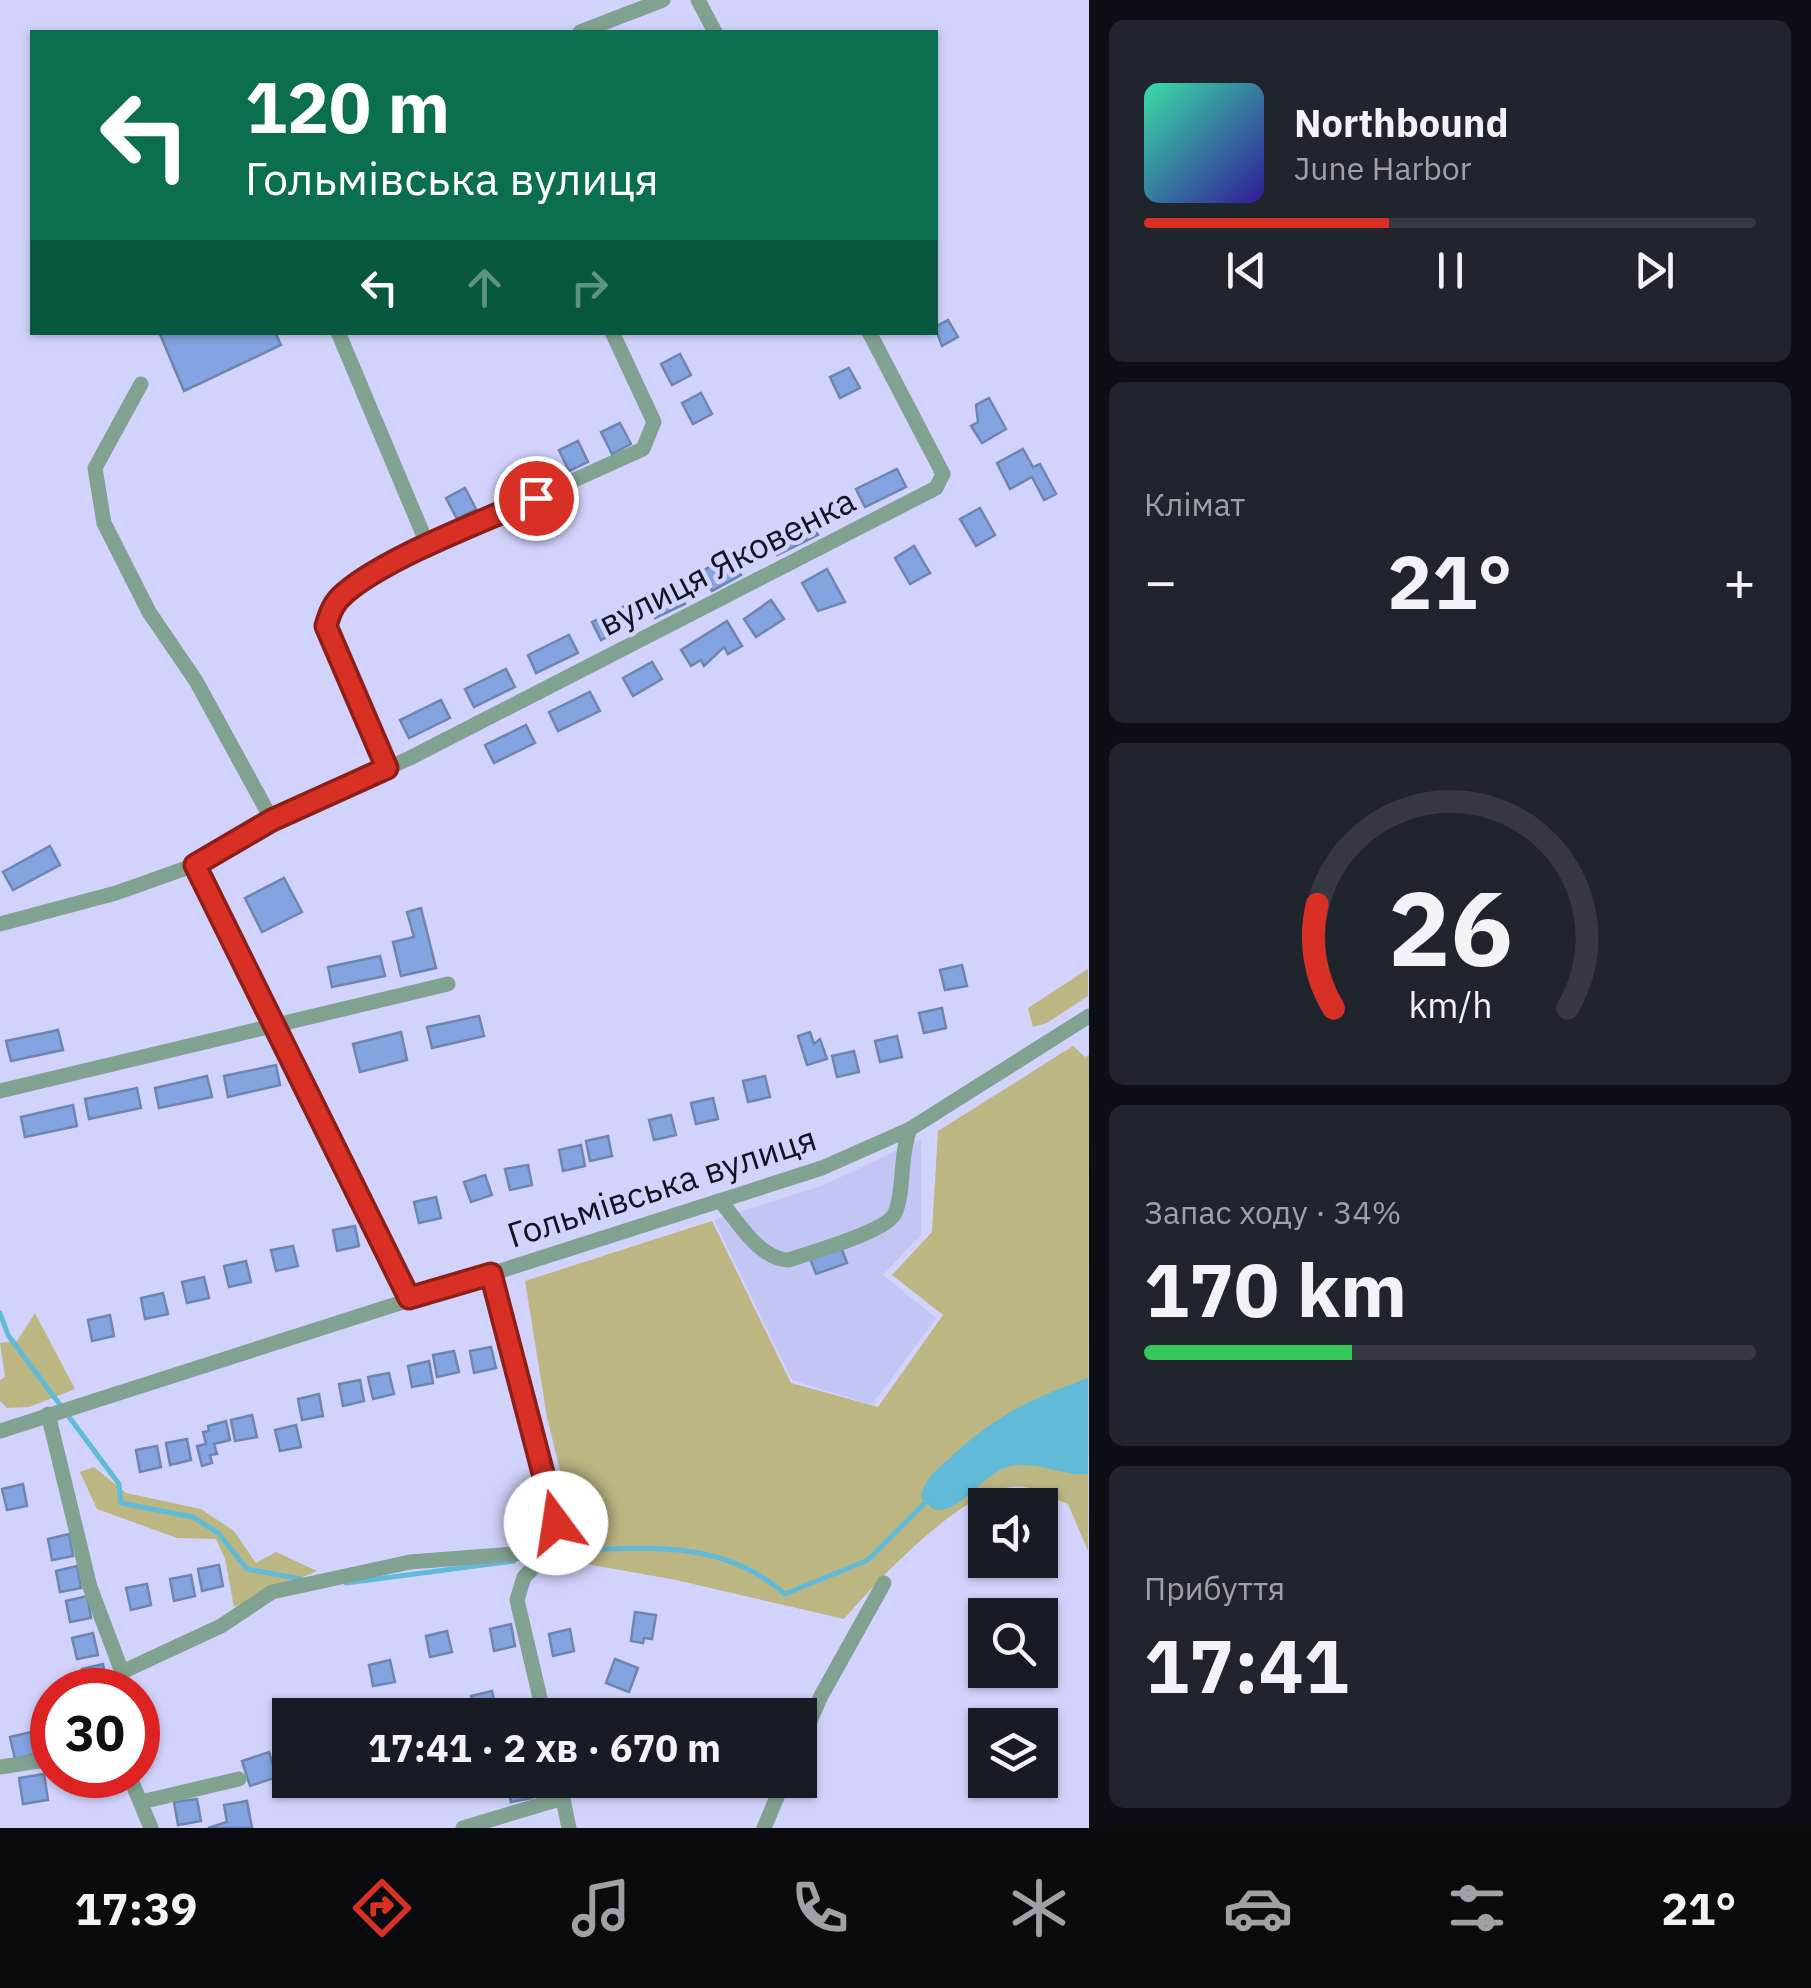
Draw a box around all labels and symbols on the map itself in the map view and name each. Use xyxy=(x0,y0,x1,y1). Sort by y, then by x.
pin xyxy=(494,456,579,541)
street label: вулиця Яковенка xyxy=(590,477,863,646)
street label: Гольмівська вулиця xyxy=(501,1114,822,1258)
position arrow xyxy=(504,1471,608,1575)
speed limit sign: 30 xyxy=(30,1668,160,1798)

